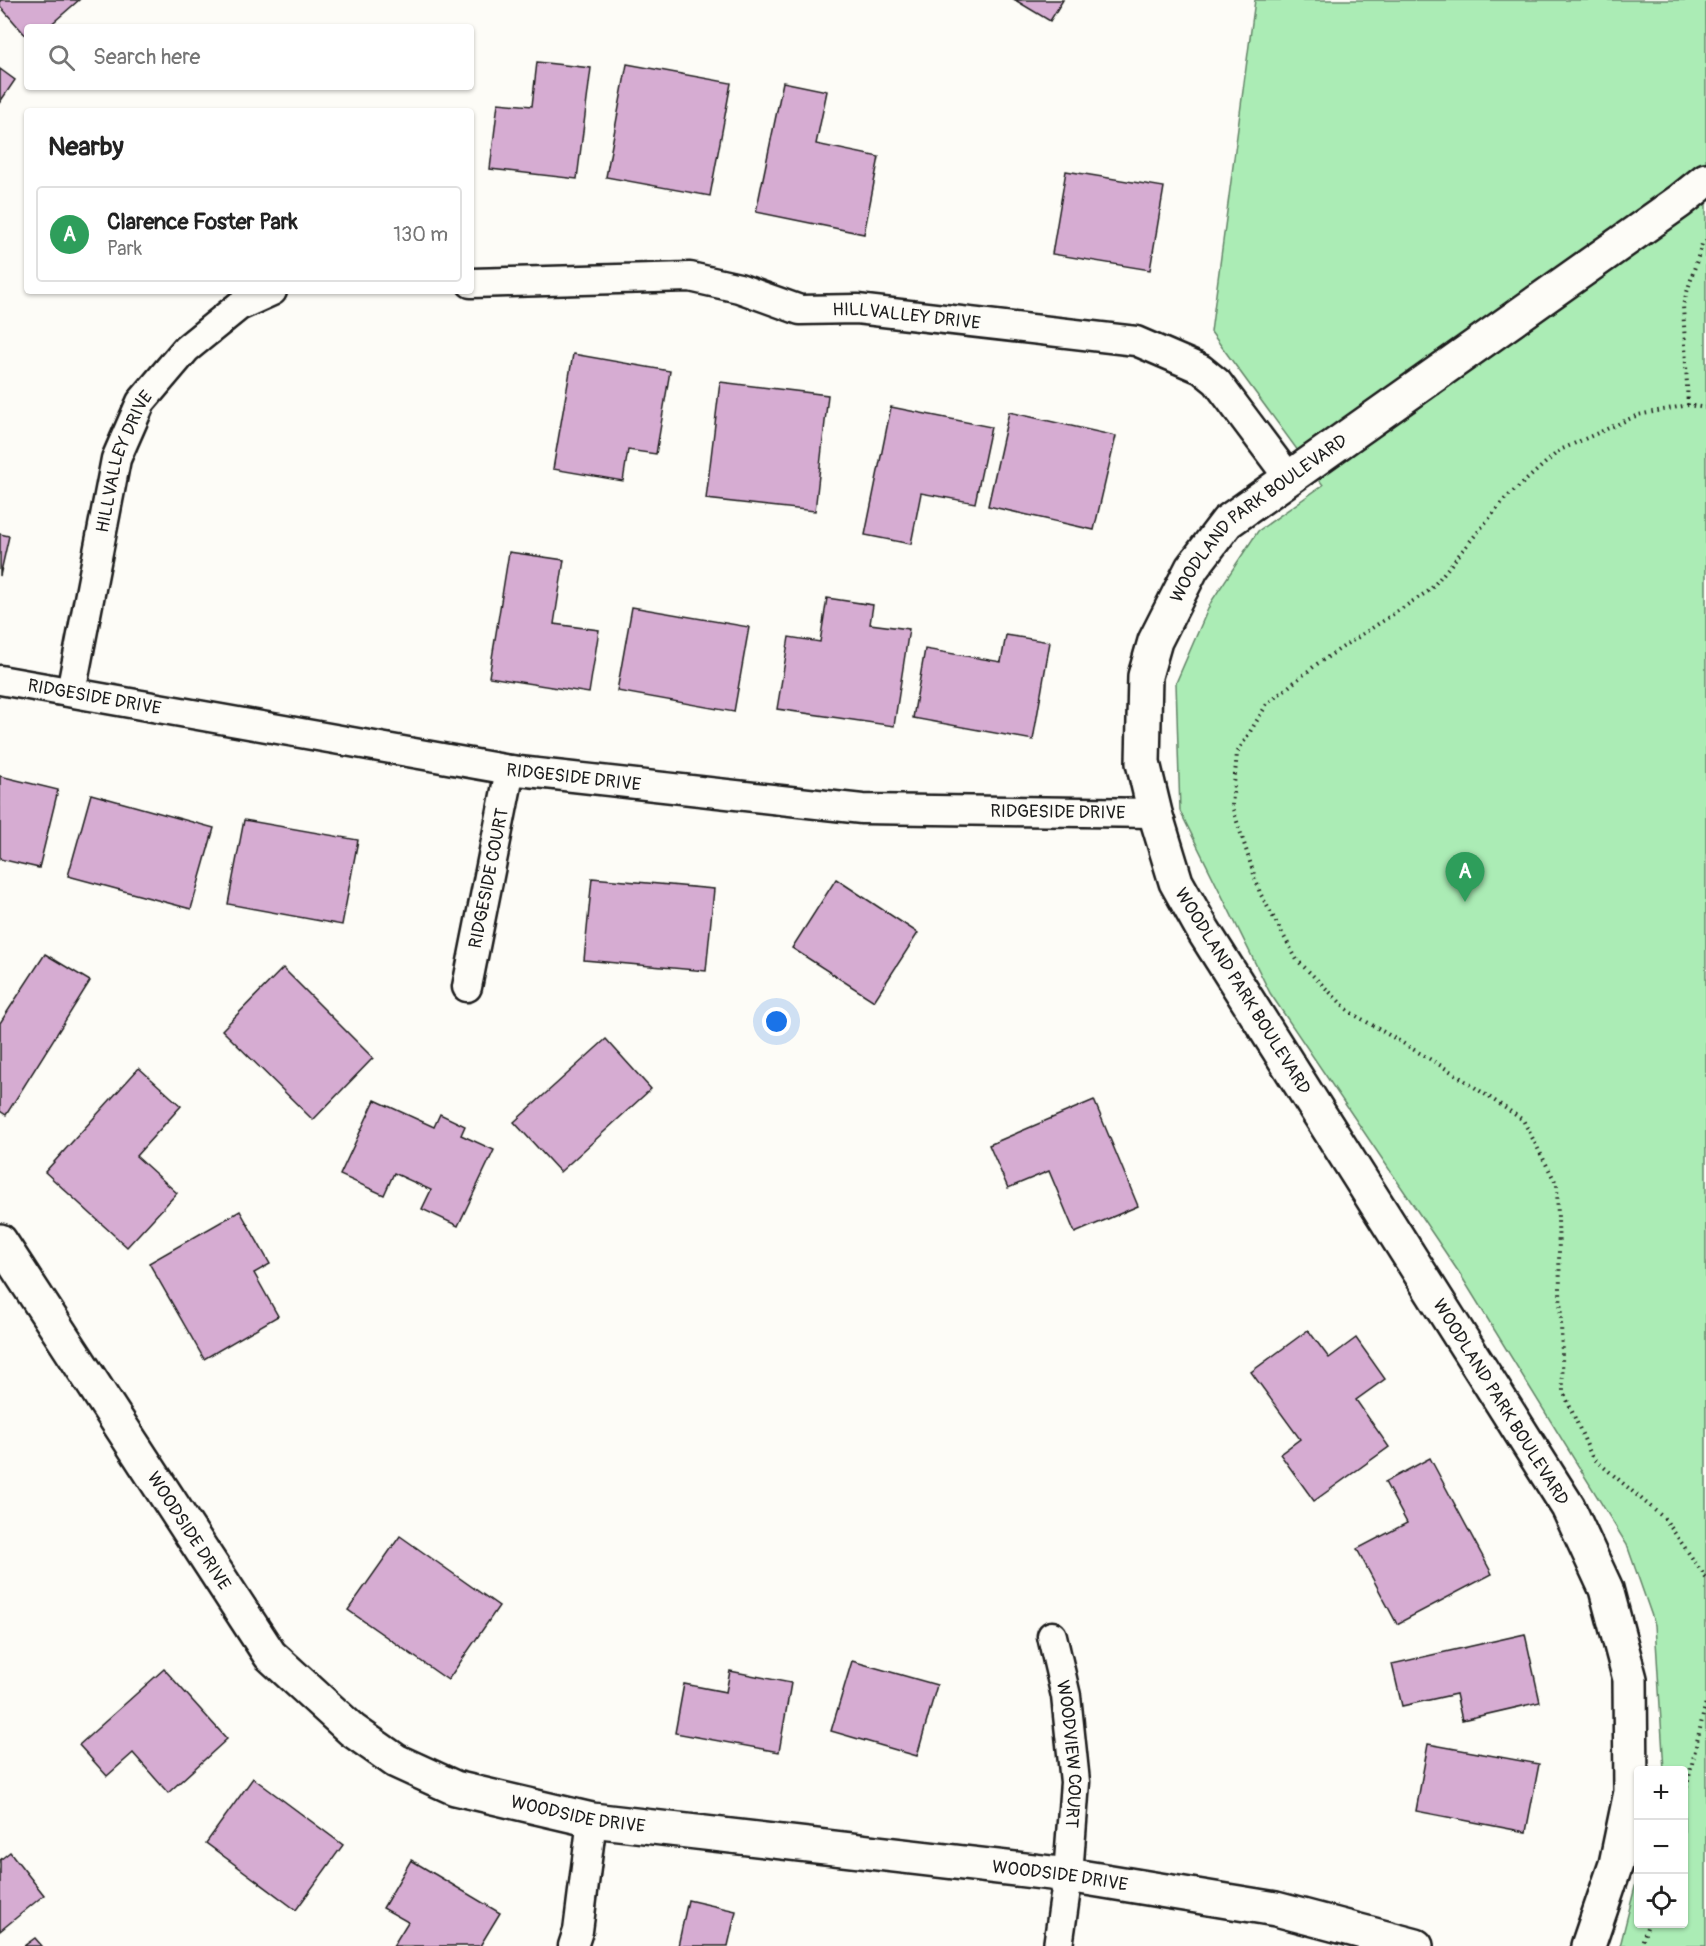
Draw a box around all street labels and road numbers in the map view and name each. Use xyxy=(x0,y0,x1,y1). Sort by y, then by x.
street label: HILLVALLEY DRIVE xyxy=(832,298,982,335)
street label: HILLVALLEY DRIVE xyxy=(91,386,158,535)
street label: WOODLAND PARK BOULEVARD xyxy=(1165,429,1352,607)
street label: RIDGESIDE DRIVE xyxy=(26,674,163,720)
street label: RIDGESIDE DRIVE xyxy=(505,759,642,796)
street label: RIDGESIDE DRIVE xyxy=(990,800,1126,825)
street label: RIDGESIDE COURT xyxy=(464,806,514,950)
street label: WOODLAND PARK BOULEVARD xyxy=(1169,884,1316,1099)
street label: WOODLAND PARK BOULEVARD xyxy=(1427,1295,1574,1510)
street label: WOODSIDE DRIVE xyxy=(142,1468,236,1595)
street label: WOODVIEW COURT xyxy=(1051,1678,1086,1829)
street label: WOODSIDE DRIVE xyxy=(508,1790,646,1838)
street label: WOODSIDE DRIVE xyxy=(991,1855,1129,1897)

